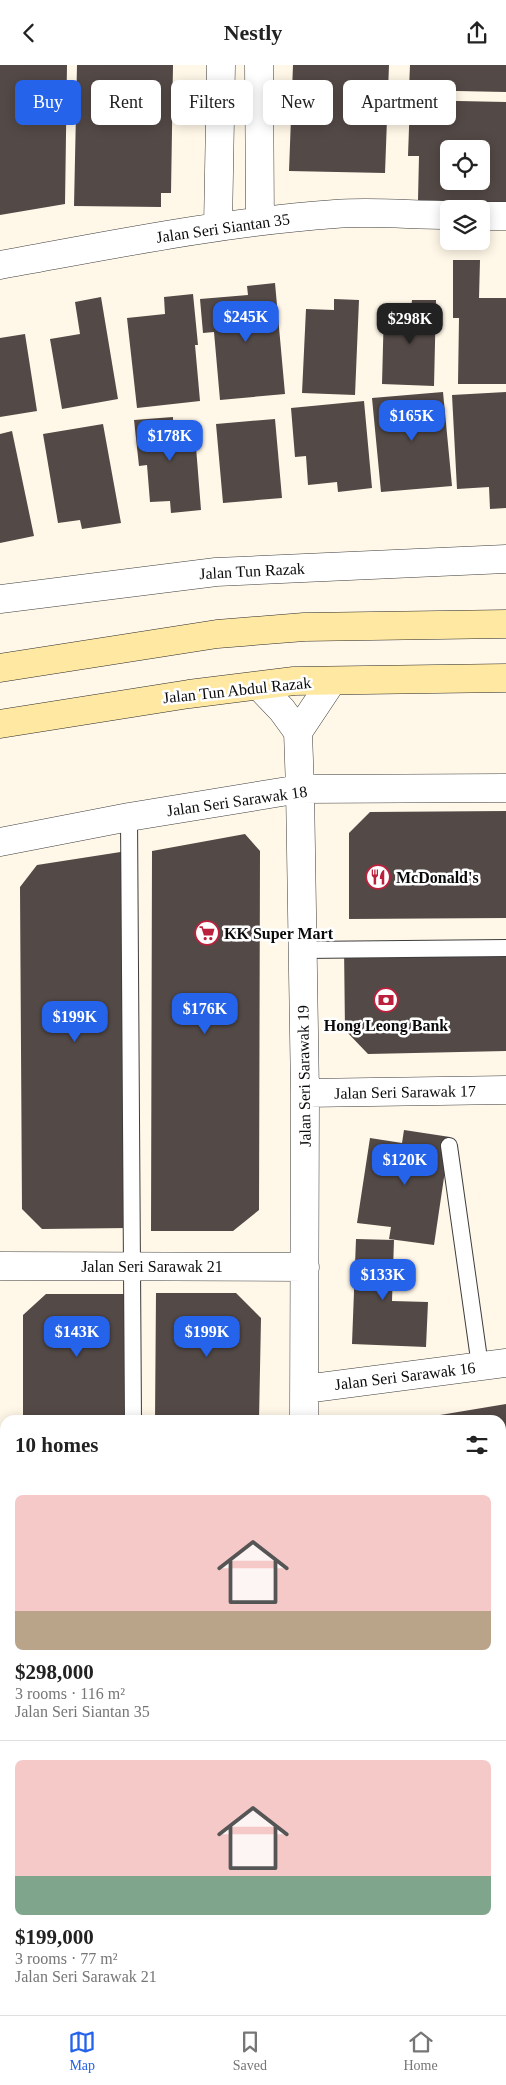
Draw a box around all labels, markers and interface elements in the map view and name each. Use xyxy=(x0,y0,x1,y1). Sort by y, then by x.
icon: back xyxy=(15,19,43,47)
icon: share xyxy=(463,19,491,47)
text: Nestly xyxy=(224,20,282,45)
chip: Buy xyxy=(15,80,81,125)
chip: Rent xyxy=(91,80,161,125)
chip: Filters xyxy=(171,80,253,125)
chip: New xyxy=(263,80,333,125)
chip: Apartment xyxy=(343,80,456,125)
map controls xyxy=(440,140,490,250)
button: locate xyxy=(440,140,490,190)
button: layers xyxy=(440,200,490,250)
street label: Jalan Seri Siantan 35 xyxy=(155,210,291,246)
pin: $245K xyxy=(211,301,281,343)
pin: $298K xyxy=(375,303,445,345)
text: $245K xyxy=(224,308,268,325)
text: $298K xyxy=(388,310,432,327)
pin: $165K xyxy=(377,399,447,442)
text: $165K xyxy=(390,407,434,424)
pin: $178K xyxy=(135,419,205,462)
text: $178K xyxy=(148,427,192,444)
street label: Jalan Tun Razak xyxy=(199,560,305,582)
street label: Jalan Tun Abdul Razak xyxy=(162,674,312,706)
street label: Jalan Seri Sarawak 18 xyxy=(166,783,308,819)
restaurant icon: McDonald's xyxy=(365,864,391,890)
place label: McDonald's xyxy=(396,869,479,886)
supermarket icon: KK Super Mart xyxy=(194,920,220,946)
place label: KK Super Mart xyxy=(224,925,334,943)
bank icon: Hong Leong Bank xyxy=(373,987,399,1013)
pin: $176K xyxy=(170,993,240,1035)
text: $176K xyxy=(183,1000,227,1017)
pin: $199K xyxy=(40,1001,110,1043)
street label: Jalan Seri Sarawak 19 xyxy=(294,1005,314,1147)
text: $199K xyxy=(53,1008,97,1025)
place label: Hong Leong Bank xyxy=(324,1017,448,1035)
street label: Jalan Seri Sarawak 17 xyxy=(334,1082,476,1102)
pin: $120K xyxy=(370,1143,440,1186)
text: $120K xyxy=(383,1151,427,1168)
street label: Jalan Seri Sarawak 21 xyxy=(81,1258,223,1275)
pin: $133K xyxy=(348,1259,418,1301)
text: $133K xyxy=(361,1266,405,1283)
pin: $143K xyxy=(42,1315,112,1358)
pin: $199K xyxy=(172,1315,242,1358)
text: $143K xyxy=(55,1323,99,1340)
text: $199K xyxy=(185,1323,229,1340)
street label: Jalan Seri Sarawak 16 xyxy=(334,1359,476,1393)
icon: filters xyxy=(463,1431,491,1459)
text: 10 homes xyxy=(15,1433,98,1457)
icon: home xyxy=(208,1527,298,1617)
text: $298,000 xyxy=(15,1660,94,1684)
text: 3 rooms · 116 m² xyxy=(15,1685,125,1702)
text: Jalan Seri Siantan 35 xyxy=(15,1703,150,1720)
icon: home xyxy=(208,1793,298,1883)
text: $199,000 xyxy=(15,1925,94,1949)
text: 3 rooms · 77 m² xyxy=(15,1950,118,1967)
text: Jalan Seri Sarawak 21 xyxy=(15,1968,157,1985)
tab: Map xyxy=(68,2028,96,2074)
tab: Saved xyxy=(233,2028,267,2074)
tab: Home xyxy=(404,2028,438,2074)

